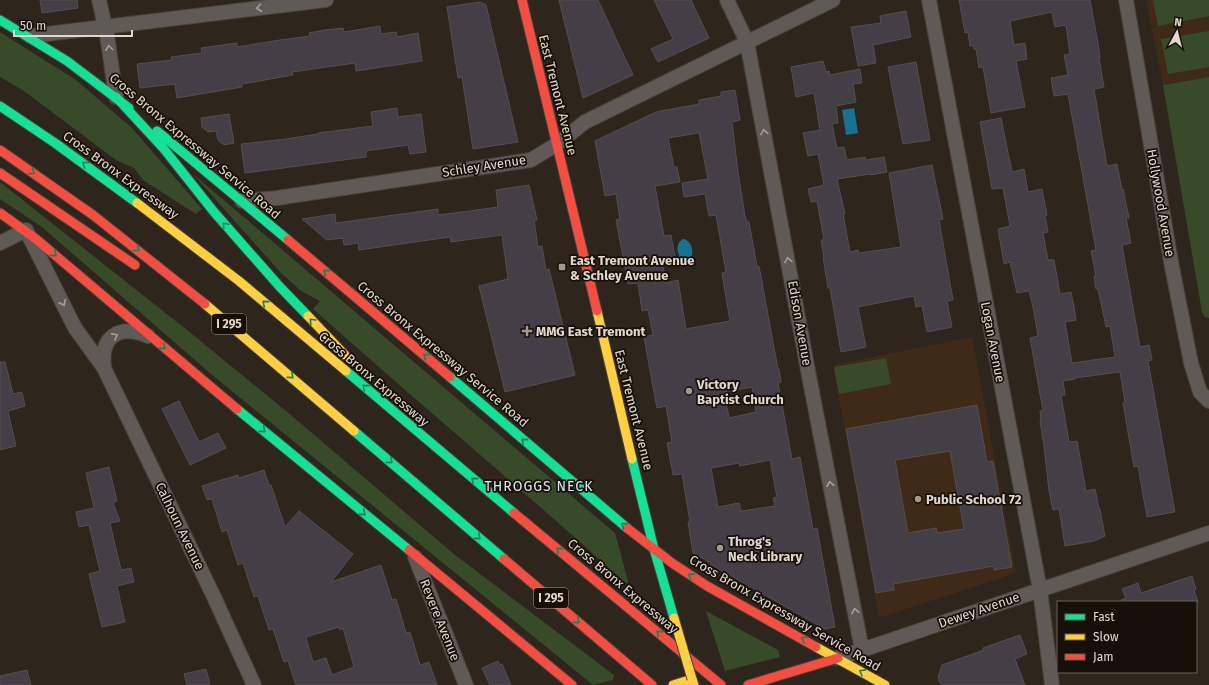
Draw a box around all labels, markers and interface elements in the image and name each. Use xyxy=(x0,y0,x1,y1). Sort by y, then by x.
one-way arrow xyxy=(256,3,262,12)
scale bar xyxy=(14,12,132,38)
north arrow xyxy=(1157,12,1197,52)
text: N xyxy=(1174,16,1183,29)
text: 50 m xyxy=(20,19,46,33)
street label: East Tremont Avenue xyxy=(536,33,580,157)
one-way arrow xyxy=(105,45,114,51)
street label: Cross Bronx Expressway Service Road xyxy=(106,70,284,222)
street label: Cross Bronx Expressway xyxy=(60,128,182,222)
one-way arrow xyxy=(760,129,769,135)
street label: Hollywood Avenue xyxy=(1144,148,1178,258)
street label: Schley Avenue xyxy=(441,152,527,180)
one-way arrow xyxy=(82,161,89,169)
one-way arrow xyxy=(28,167,35,175)
one-way arrow xyxy=(222,222,229,229)
one-way arrow xyxy=(132,244,139,251)
one-way arrow xyxy=(49,249,56,256)
place label: East Tremont Avenue & Schley Avenue xyxy=(570,253,694,283)
one-way arrow xyxy=(784,257,792,263)
marker: East Tremont Avenue & Schley Avenue xyxy=(557,262,567,272)
one-way arrow xyxy=(324,270,331,277)
street label: Cross Bronx Expressway Service Road xyxy=(354,278,532,430)
street label: Edison Avenue xyxy=(785,279,815,367)
one-way arrow xyxy=(58,298,65,306)
one-way arrow xyxy=(263,301,270,308)
street label: Logan Avenue xyxy=(978,301,1008,383)
road number: I 295 xyxy=(212,314,246,334)
one-way arrow xyxy=(309,318,317,326)
place label: MMG East Tremont xyxy=(536,324,647,339)
marker: MMG East Tremont xyxy=(521,325,533,337)
street label: Cross Bronx Expressway xyxy=(316,328,432,430)
one-way arrow xyxy=(111,333,118,341)
one-way arrow xyxy=(158,343,165,350)
street label: East Tremont Avenue xyxy=(612,348,656,472)
one-way arrow xyxy=(423,354,430,361)
one-way arrow xyxy=(286,372,294,379)
place label: Victory Baptist Church xyxy=(696,377,784,407)
one-way arrow xyxy=(362,385,369,392)
marker: Victory Baptist Church xyxy=(684,386,694,396)
one-way arrow xyxy=(258,426,265,433)
one-way arrow xyxy=(522,438,529,445)
one-way arrow xyxy=(385,456,392,463)
one-way arrow xyxy=(472,477,479,484)
district label: THROGGS NECK xyxy=(485,478,593,495)
street label: Calhoun Avenue xyxy=(152,480,208,572)
one-way arrow xyxy=(826,481,835,487)
place label: Public School 72 xyxy=(926,492,1022,507)
marker: Public School 72 xyxy=(913,494,923,504)
one-way arrow xyxy=(358,509,366,516)
one-way arrow xyxy=(621,522,628,529)
one-way arrow xyxy=(474,532,481,539)
place label: Throg's Neck Library xyxy=(728,534,802,564)
street label: Cross Bronx Expressway xyxy=(565,535,682,637)
marker: Throg's Neck Library xyxy=(715,543,725,553)
one-way arrow xyxy=(556,548,563,555)
street label: Cross Bronx Expressway Service Road xyxy=(687,552,883,674)
one-way arrow xyxy=(688,573,695,580)
street label: Revere Avenue xyxy=(417,577,463,663)
road number: I 295 xyxy=(534,588,568,608)
street label: Dewey Avenue xyxy=(936,589,1022,631)
legend xyxy=(1057,601,1197,673)
one-way arrow xyxy=(851,608,860,615)
text: Fast xyxy=(1093,610,1115,624)
one-way arrow xyxy=(573,617,580,624)
text: Slow xyxy=(1093,630,1119,644)
one-way arrow xyxy=(656,631,663,638)
one-way arrow xyxy=(801,637,808,644)
text: Jam xyxy=(1093,650,1113,664)
one-way arrow xyxy=(859,669,866,676)

